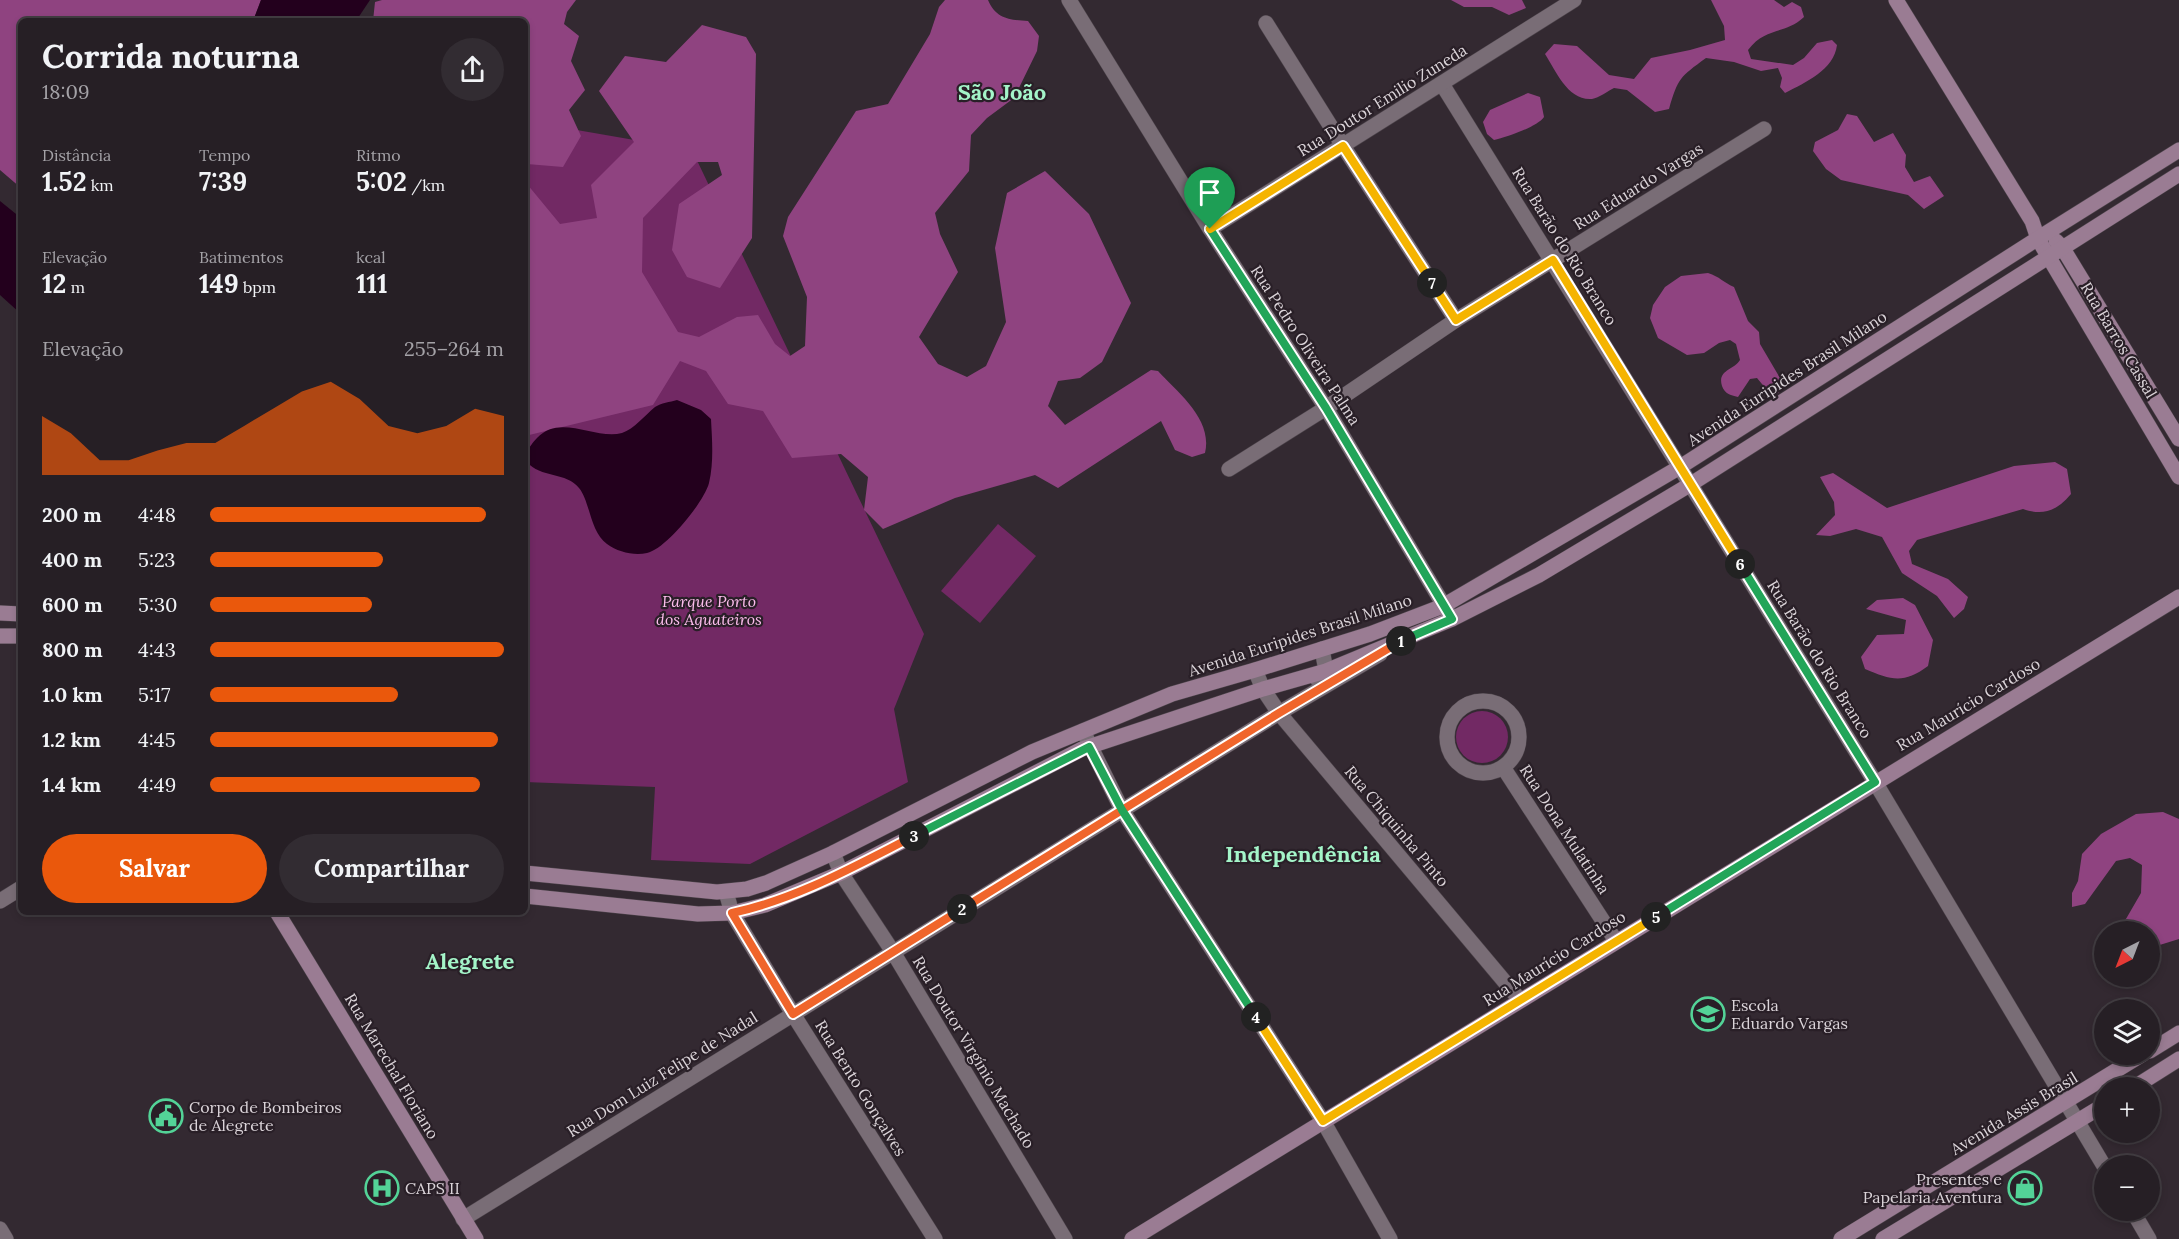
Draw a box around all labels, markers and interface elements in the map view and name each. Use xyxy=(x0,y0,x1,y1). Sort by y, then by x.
text: Corrida noturna xyxy=(42,35,299,77)
button: share xyxy=(441,38,504,101)
street label: Rua Doutor Emilio Zuneda xyxy=(1294,40,1470,160)
district label: São João xyxy=(958,78,1046,106)
text: 18:09 xyxy=(42,79,90,104)
street label: Rua Eduardo Vargas xyxy=(1570,138,1706,234)
text: Distância xyxy=(42,145,111,165)
text: Tempo xyxy=(199,145,250,165)
text: Ritmo xyxy=(356,145,401,165)
street label: Rua Barão do Rio Branco xyxy=(1508,163,1622,329)
text: 1.52 xyxy=(42,165,87,198)
text: 7:39 xyxy=(199,165,247,198)
text: 5:02 xyxy=(356,165,407,198)
pin xyxy=(1184,167,1235,229)
text: km xyxy=(87,175,114,195)
text: /km xyxy=(407,175,445,195)
icon: arrive xyxy=(1193,176,1226,209)
text: Elevação xyxy=(42,247,107,267)
text: Batimentos xyxy=(199,247,283,267)
text: kcal xyxy=(356,247,386,267)
street label: Rua Pedro Oliveira Palma xyxy=(1247,261,1365,429)
text: 12 xyxy=(42,267,66,300)
text: 149 xyxy=(199,267,239,300)
text: 111 xyxy=(356,267,388,300)
pin: 7 xyxy=(1417,268,1447,298)
text: 7 xyxy=(1428,273,1436,293)
text: m xyxy=(66,277,85,297)
text: bpm xyxy=(239,277,276,297)
street label: Rua Barros Cassal xyxy=(2076,278,2162,402)
street label: Avenida Euripides Brasil Milano xyxy=(1683,306,1890,451)
text: Elevação xyxy=(42,336,123,361)
text: 255–264 m xyxy=(404,336,504,361)
text: 200 m xyxy=(42,502,102,527)
text: 4:48 xyxy=(138,502,176,527)
text: 400 m xyxy=(42,547,102,572)
text: 5:23 xyxy=(138,547,175,572)
pin: 6 xyxy=(1725,549,1755,579)
text: 6 xyxy=(1735,554,1745,574)
street label: Rua Barão do Rio Branco xyxy=(1763,576,1877,742)
street label: Avenida Euripides Brasil Milano xyxy=(1185,589,1414,681)
park label: Parque Porto dos Aguateiros xyxy=(656,591,762,629)
text: 600 m xyxy=(42,592,103,617)
text: 5:30 xyxy=(138,592,177,617)
pin: 1 xyxy=(1386,626,1416,656)
text: 1 xyxy=(1398,631,1404,651)
text: 800 m xyxy=(42,637,103,662)
text: 4:43 xyxy=(138,637,176,662)
street label: Rua Maurício Cardoso xyxy=(1892,653,2044,755)
text: 1.0 km xyxy=(42,682,103,707)
text: 5:17 xyxy=(138,682,170,707)
text: 1.2 km xyxy=(42,727,101,752)
text: 4:45 xyxy=(138,727,176,752)
street label: Rua Dona Mulatinha xyxy=(1516,760,1614,898)
street label: Rua Chiquinha Pinto xyxy=(1341,761,1453,891)
text: 1.4 km xyxy=(42,772,101,797)
text: 4:49 xyxy=(138,772,176,797)
pin: 3 xyxy=(899,821,929,851)
text: 3 xyxy=(910,826,918,846)
button: Salvar xyxy=(42,834,267,903)
button: Compartilhar xyxy=(279,834,504,903)
district label: Independência xyxy=(1225,840,1381,868)
pin: 2 xyxy=(947,894,977,924)
text: 2 xyxy=(958,899,966,919)
pin: 5 xyxy=(1641,902,1671,932)
street label: Rua Maurício Cardoso xyxy=(1479,906,1629,1010)
text: 5 xyxy=(1652,907,1660,927)
north arrow xyxy=(2094,921,2160,987)
map controls xyxy=(2094,921,2160,1221)
district label: Alegrete xyxy=(426,947,515,975)
street label: Rua Doutor Virgínio Machado xyxy=(909,952,1039,1152)
street label: Rua Marechal Floriano xyxy=(341,989,443,1143)
place label: Escola Eduardo Vargas xyxy=(1731,995,1848,1033)
school or university icon: Escola Eduardo Vargas xyxy=(1690,996,1726,1032)
button: layers xyxy=(2094,999,2160,1065)
pin: 4 xyxy=(1241,1002,1271,1032)
street label: Rua Dom Luiz Felipe de Nadal xyxy=(563,1007,761,1141)
text: 4 xyxy=(1252,1007,1260,1027)
street label: Rua Bento Gonçalves xyxy=(811,1016,911,1160)
street label: Avenida Assis Brasil xyxy=(1946,1067,2081,1159)
button: + xyxy=(2094,1077,2160,1143)
place label: Corpo de Bombeiros de Alegrete xyxy=(189,1097,342,1135)
public building icon: Corpo de Bombeiros de Alegrete xyxy=(148,1098,184,1134)
button: − xyxy=(2094,1155,2160,1221)
place label: Presentes e Papelaria Aventura xyxy=(1863,1169,2002,1207)
hospital icon: CAPS II xyxy=(364,1170,400,1206)
shop icon: Presentes e Papelaria Aventura xyxy=(2007,1170,2043,1206)
place label: CAPS II xyxy=(405,1178,460,1198)

